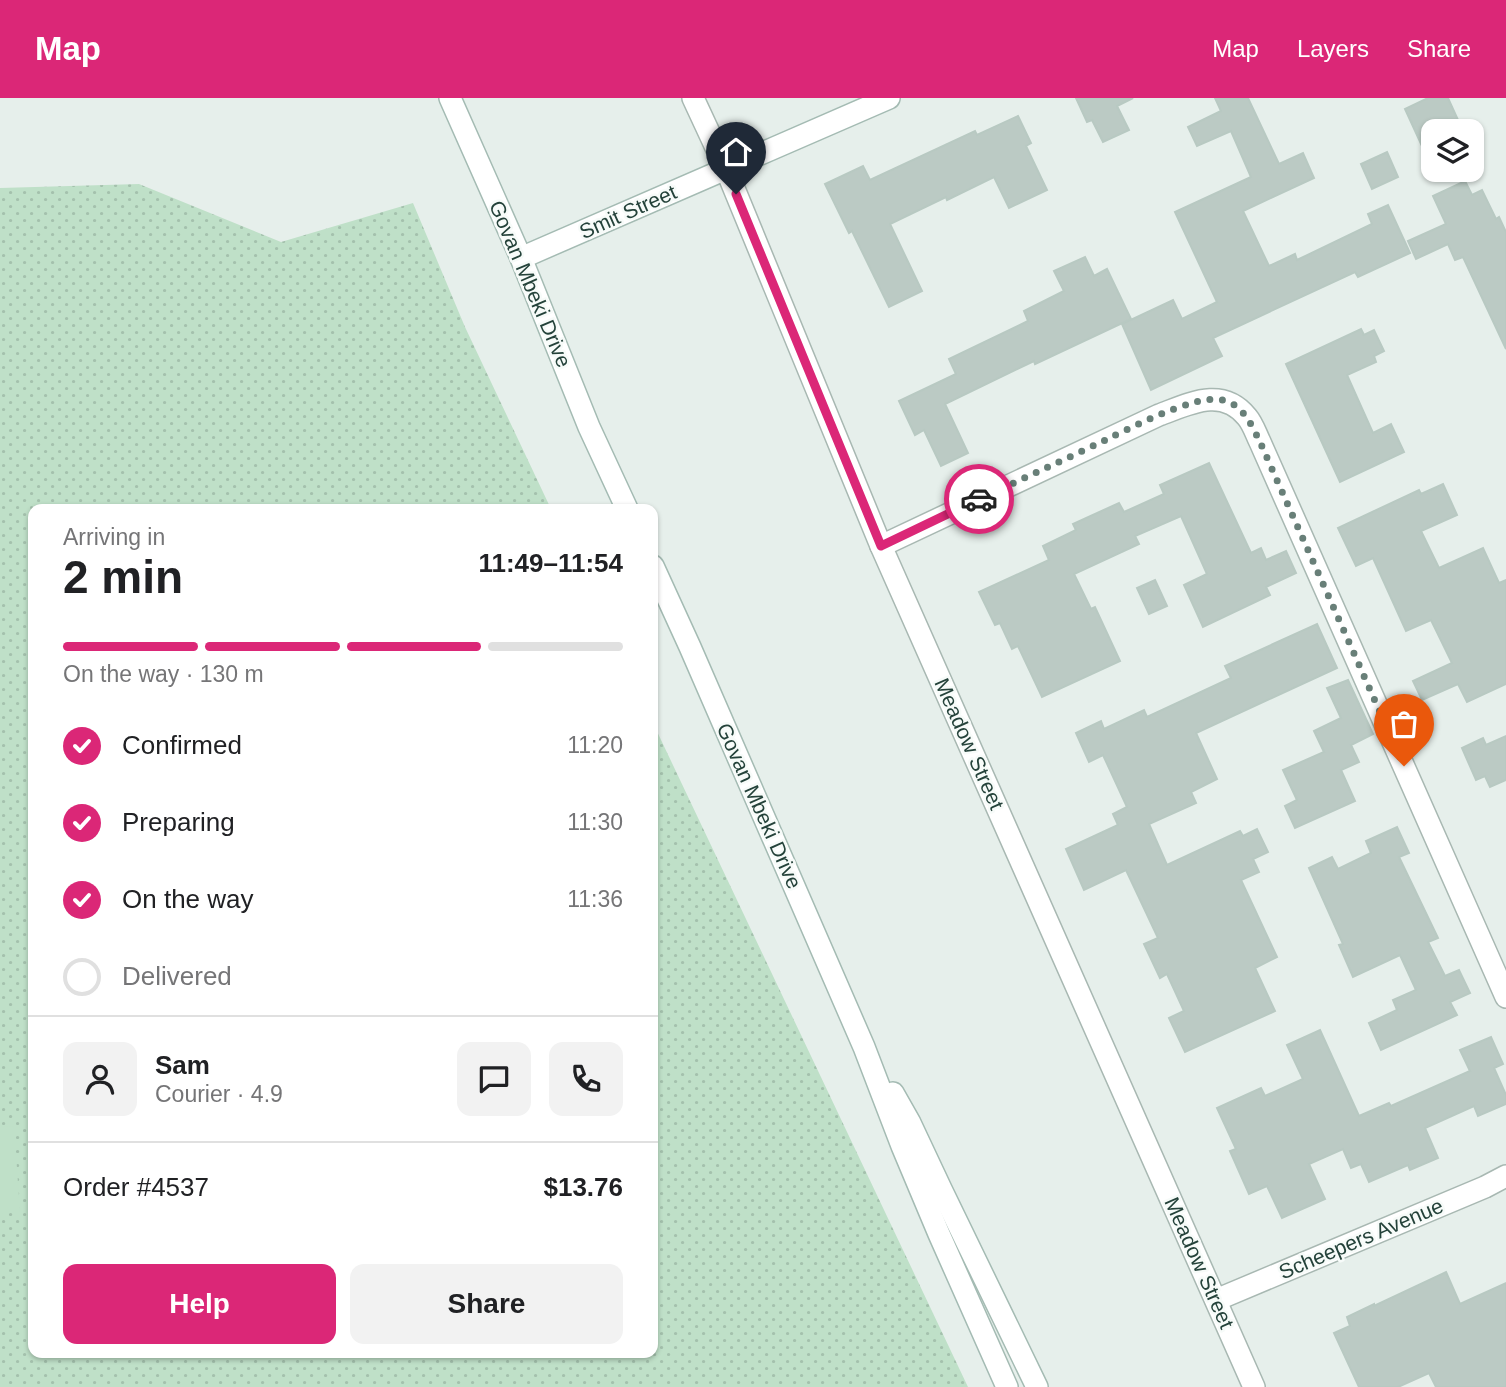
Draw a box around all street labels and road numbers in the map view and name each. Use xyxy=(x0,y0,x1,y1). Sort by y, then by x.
street label: Smit Street xyxy=(576,180,680,243)
street label: Govan Mbeki Drive xyxy=(485,197,576,370)
street label: Meadow Street xyxy=(930,675,1009,813)
street label: Govan Mbeki Drive xyxy=(713,720,806,892)
street label: Meadow Street xyxy=(1160,1194,1239,1332)
street label: Scheepers Avenue xyxy=(1275,1194,1446,1283)

